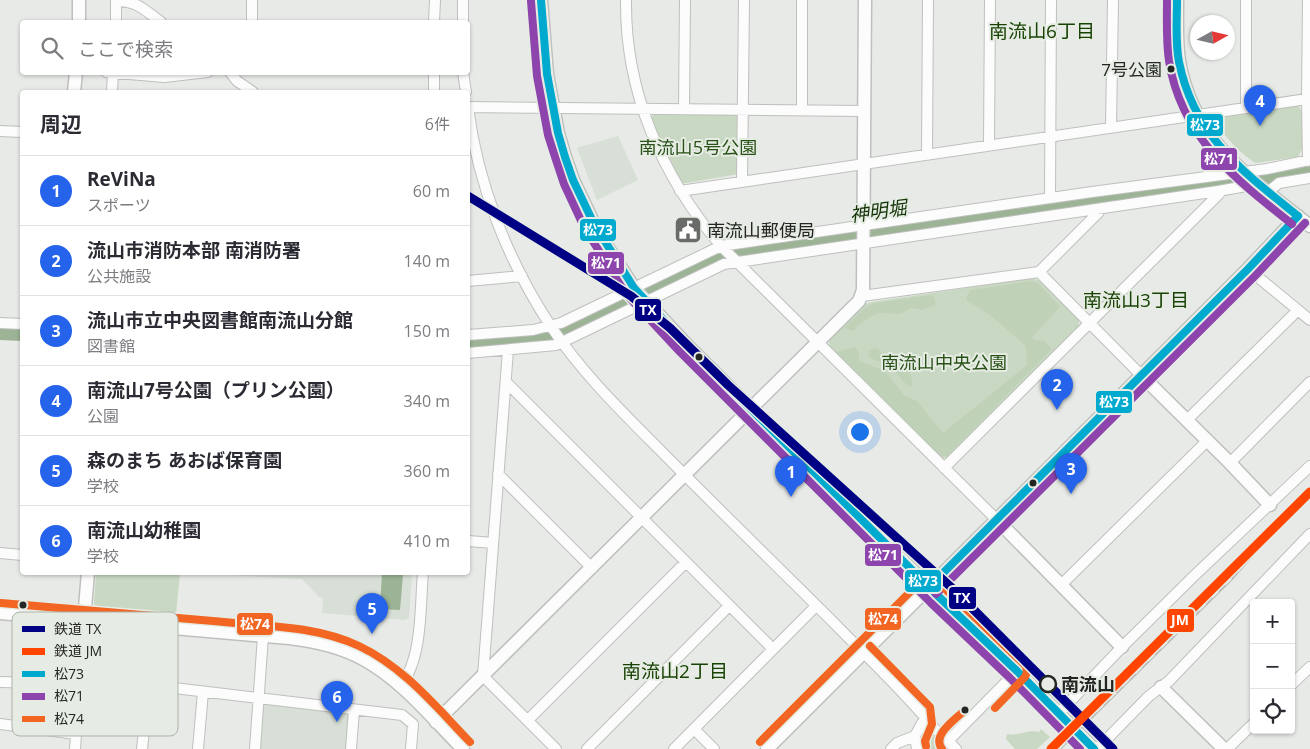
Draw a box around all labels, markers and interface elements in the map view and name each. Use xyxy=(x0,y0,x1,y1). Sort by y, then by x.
north arrow xyxy=(1190,15,1235,60)
district label: 南流山6丁目 xyxy=(989,18,1095,44)
search box xyxy=(20,20,470,75)
icon: search xyxy=(38,34,66,62)
text: ここで検索 xyxy=(78,36,173,62)
place label: 7号公園 xyxy=(1101,58,1162,81)
marker: 7号公園 xyxy=(1166,64,1176,74)
pin: 4 xyxy=(1244,85,1276,126)
text: 周辺 xyxy=(40,110,82,138)
text: 6件 xyxy=(425,113,450,135)
line badge: 松73 xyxy=(1186,113,1224,137)
text: 松73 xyxy=(1190,115,1220,134)
park label: 南流山5号公園 xyxy=(639,135,757,159)
line badge: 松71 xyxy=(1200,147,1238,171)
text: 松71 xyxy=(1204,149,1234,168)
text: ReViNa xyxy=(87,166,156,192)
text: 1 xyxy=(51,180,61,202)
text: 60 m xyxy=(413,180,450,202)
text: スポーツ xyxy=(87,194,151,216)
water label: 神明堀 xyxy=(848,194,911,228)
public building icon: 南流山郵便局 xyxy=(673,215,703,245)
line badge: 松73 xyxy=(579,218,617,242)
place label: 南流山郵便局 xyxy=(707,218,815,242)
text: 松73 xyxy=(583,220,613,239)
text: 流山市消防本部 南消防署 xyxy=(87,237,301,263)
text: 2 xyxy=(51,250,61,272)
text: 140 m xyxy=(404,250,450,272)
line badge: 松71 xyxy=(587,251,625,275)
text: 松71 xyxy=(591,253,621,272)
text: 公共施設 xyxy=(87,265,151,287)
district label: 南流山3丁目 xyxy=(1083,287,1189,313)
line badge: TX xyxy=(634,298,662,322)
text: TX xyxy=(639,300,657,319)
text: 流山市立中央図書館南流山分館 xyxy=(87,307,353,333)
text: 3 xyxy=(51,320,61,342)
text: 150 m xyxy=(404,320,450,342)
text: 図書館 xyxy=(87,335,135,357)
park label: 南流山中央公園 xyxy=(881,350,1007,374)
unlabelled marker xyxy=(694,352,704,362)
pin: 2 xyxy=(1041,369,1073,410)
text: 南流山7号公園（プリン公園） xyxy=(87,377,345,403)
text: 4 xyxy=(51,390,61,412)
text: 340 m xyxy=(404,390,450,412)
line badge: 松73 xyxy=(1095,390,1133,414)
text: 松73 xyxy=(1099,392,1129,411)
text: 公園 xyxy=(87,405,119,427)
your location xyxy=(847,419,873,445)
text: 森のまち あおば保育園 xyxy=(87,447,282,473)
pin: 3 xyxy=(1055,453,1087,494)
pin: 1 xyxy=(775,456,807,497)
text: 5 xyxy=(51,460,61,482)
text: 360 m xyxy=(404,460,450,482)
text: 学校 xyxy=(87,475,119,497)
unlabelled marker xyxy=(1028,478,1038,488)
text: 南流山幼稚園 xyxy=(87,517,201,543)
text: 6 xyxy=(51,530,61,552)
text: 410 m xyxy=(404,530,450,552)
line badge: 松71 xyxy=(864,543,902,567)
text: 学校 xyxy=(87,545,119,567)
text: 松71 xyxy=(868,545,898,564)
line badge: 松73 xyxy=(904,569,942,593)
text: 松73 xyxy=(908,571,938,590)
line badge: TX xyxy=(948,586,977,610)
text: TX xyxy=(953,588,971,607)
pin: 5 xyxy=(356,593,388,634)
map controls xyxy=(1250,599,1295,734)
button: + xyxy=(1250,599,1295,644)
unlabelled marker xyxy=(18,600,28,610)
line badge: 松74 xyxy=(864,607,902,631)
line badge: JM xyxy=(1166,608,1195,633)
text: 松74 xyxy=(868,609,898,628)
text: JM xyxy=(1169,610,1189,629)
legend xyxy=(12,612,178,736)
line badge: 松74 xyxy=(236,612,274,636)
text: 松74 xyxy=(240,614,270,633)
text: 鉄道 TX xyxy=(54,619,102,638)
text: 鉄道 JM xyxy=(54,641,102,660)
button: − xyxy=(1250,644,1295,689)
district label: 南流山2丁目 xyxy=(622,658,728,684)
text: 松73 xyxy=(54,664,84,683)
place label: 南流山 xyxy=(1061,672,1115,696)
marker: 南流山 xyxy=(1039,675,1057,693)
pin: 6 xyxy=(321,681,353,722)
text: 松71 xyxy=(54,686,84,705)
button: locate xyxy=(1250,689,1295,734)
unlabelled marker xyxy=(960,705,970,715)
text: 松74 xyxy=(54,709,84,728)

